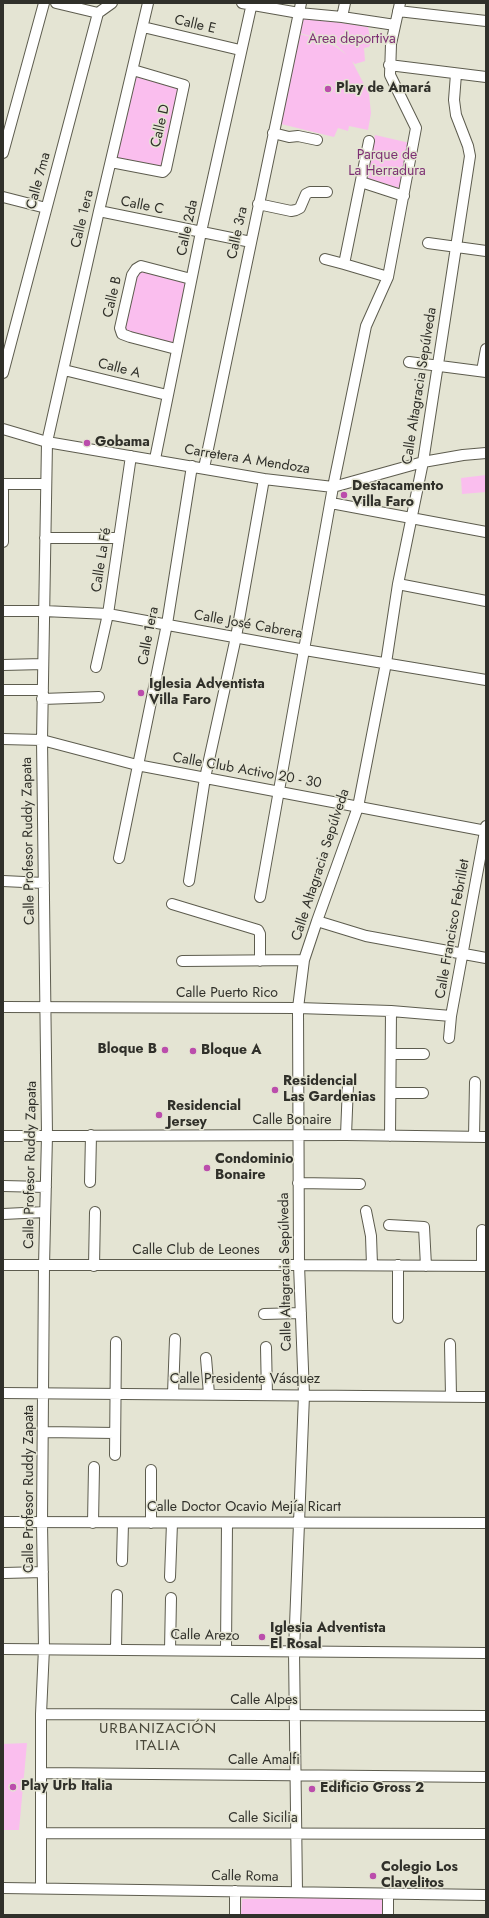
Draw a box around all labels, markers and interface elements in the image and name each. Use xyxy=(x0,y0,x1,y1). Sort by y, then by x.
street label: Calle E xyxy=(173,12,217,38)
park label: Area deportiva xyxy=(308,32,396,48)
place label: Play de Amará xyxy=(336,81,431,97)
marker: Play de Amará xyxy=(323,84,333,94)
street label: Calle D xyxy=(148,103,174,149)
park label: Parque de La Herradura xyxy=(348,148,426,180)
street label: Calle 7ma xyxy=(23,151,55,211)
street label: Calle 1era xyxy=(68,188,98,250)
street label: Calle C xyxy=(119,194,165,218)
street label: Calle 2da xyxy=(174,198,202,258)
street label: Calle 3ra xyxy=(224,205,252,261)
street label: Calle B xyxy=(100,275,126,319)
street label: Calle Altagracia Sepúlveda xyxy=(399,306,441,466)
street label: Calle A xyxy=(96,356,142,382)
place label: Gobama xyxy=(95,435,150,451)
marker: Gobama xyxy=(82,438,92,448)
street label: Carretera A Mendoza xyxy=(183,442,311,478)
place label: Destacamento Villa Faro xyxy=(352,479,443,512)
marker: Destacamento Villa Faro xyxy=(339,490,349,500)
street label: Calle La Fé xyxy=(89,526,115,594)
street label: Calle 1era xyxy=(135,605,163,667)
street label: Calle José Cabrera xyxy=(192,607,304,643)
place label: Iglesia Adventista Villa Faro xyxy=(149,677,265,710)
marker: Iglesia Adventista Villa Faro xyxy=(136,688,146,698)
street label: Calle Club Activo 20 - 30 xyxy=(171,750,323,792)
street label: Calle Profesor Ruddy Zapata xyxy=(19,757,39,925)
street label: Calle Altagracia Sepúlveda xyxy=(288,787,354,943)
street label: Calle Francisco Febrillet xyxy=(432,858,474,1000)
street label: Calle Puerto Rico xyxy=(176,986,278,1002)
place label: Bloque B xyxy=(97,1042,157,1058)
place label: Bloque A xyxy=(201,1043,262,1059)
marker: Bloque B xyxy=(160,1045,170,1055)
marker: Bloque A xyxy=(188,1046,198,1056)
place label: Residencial Las Gardenias xyxy=(283,1074,376,1106)
street label: Calle Profesor Ruddy Zapata xyxy=(21,1081,41,1249)
marker: Residencial Las Gardenias xyxy=(270,1085,280,1095)
place label: Residencial Jersey xyxy=(167,1099,241,1132)
marker: Residencial Jersey xyxy=(154,1110,164,1120)
street label: Calle Bonaire xyxy=(252,1113,332,1129)
place label: Condominio Bonaire xyxy=(215,1152,294,1184)
marker: Condominio Bonaire xyxy=(202,1163,212,1173)
street label: Calle Altagracia Sepúlveda xyxy=(276,1192,296,1352)
street label: Calle Club de Leones xyxy=(132,1243,260,1259)
street label: Calle Presidente Vásquez xyxy=(170,1372,320,1388)
street label: Calle Profesor Ruddy Zapata xyxy=(22,1405,38,1573)
street label: Calle Doctor Ocavio Mejía Ricart xyxy=(147,1500,341,1516)
place label: Iglesia Adventista El Rosal xyxy=(270,1621,386,1654)
street label: Calle Arezo xyxy=(170,1627,240,1645)
marker: Iglesia Adventista El Rosal xyxy=(257,1632,267,1642)
street label: Calle Alpes xyxy=(230,1693,298,1709)
district label: URBANIZACIÓN ITALIA xyxy=(99,1720,217,1755)
street label: Calle Amalfi xyxy=(228,1753,300,1769)
place label: Play Urb Italia xyxy=(21,1779,113,1795)
place label: Edificio Gross 2 xyxy=(320,1781,424,1797)
marker: Play Urb Italia xyxy=(8,1782,18,1792)
marker: Edificio Gross 2 xyxy=(307,1784,317,1794)
street label: Calle Sicilia xyxy=(228,1811,298,1827)
place label: Colegio Los Clavelitos xyxy=(381,1860,458,1892)
street label: Calle Roma xyxy=(211,1868,279,1886)
marker: Colegio Los Clavelitos xyxy=(368,1871,378,1881)

